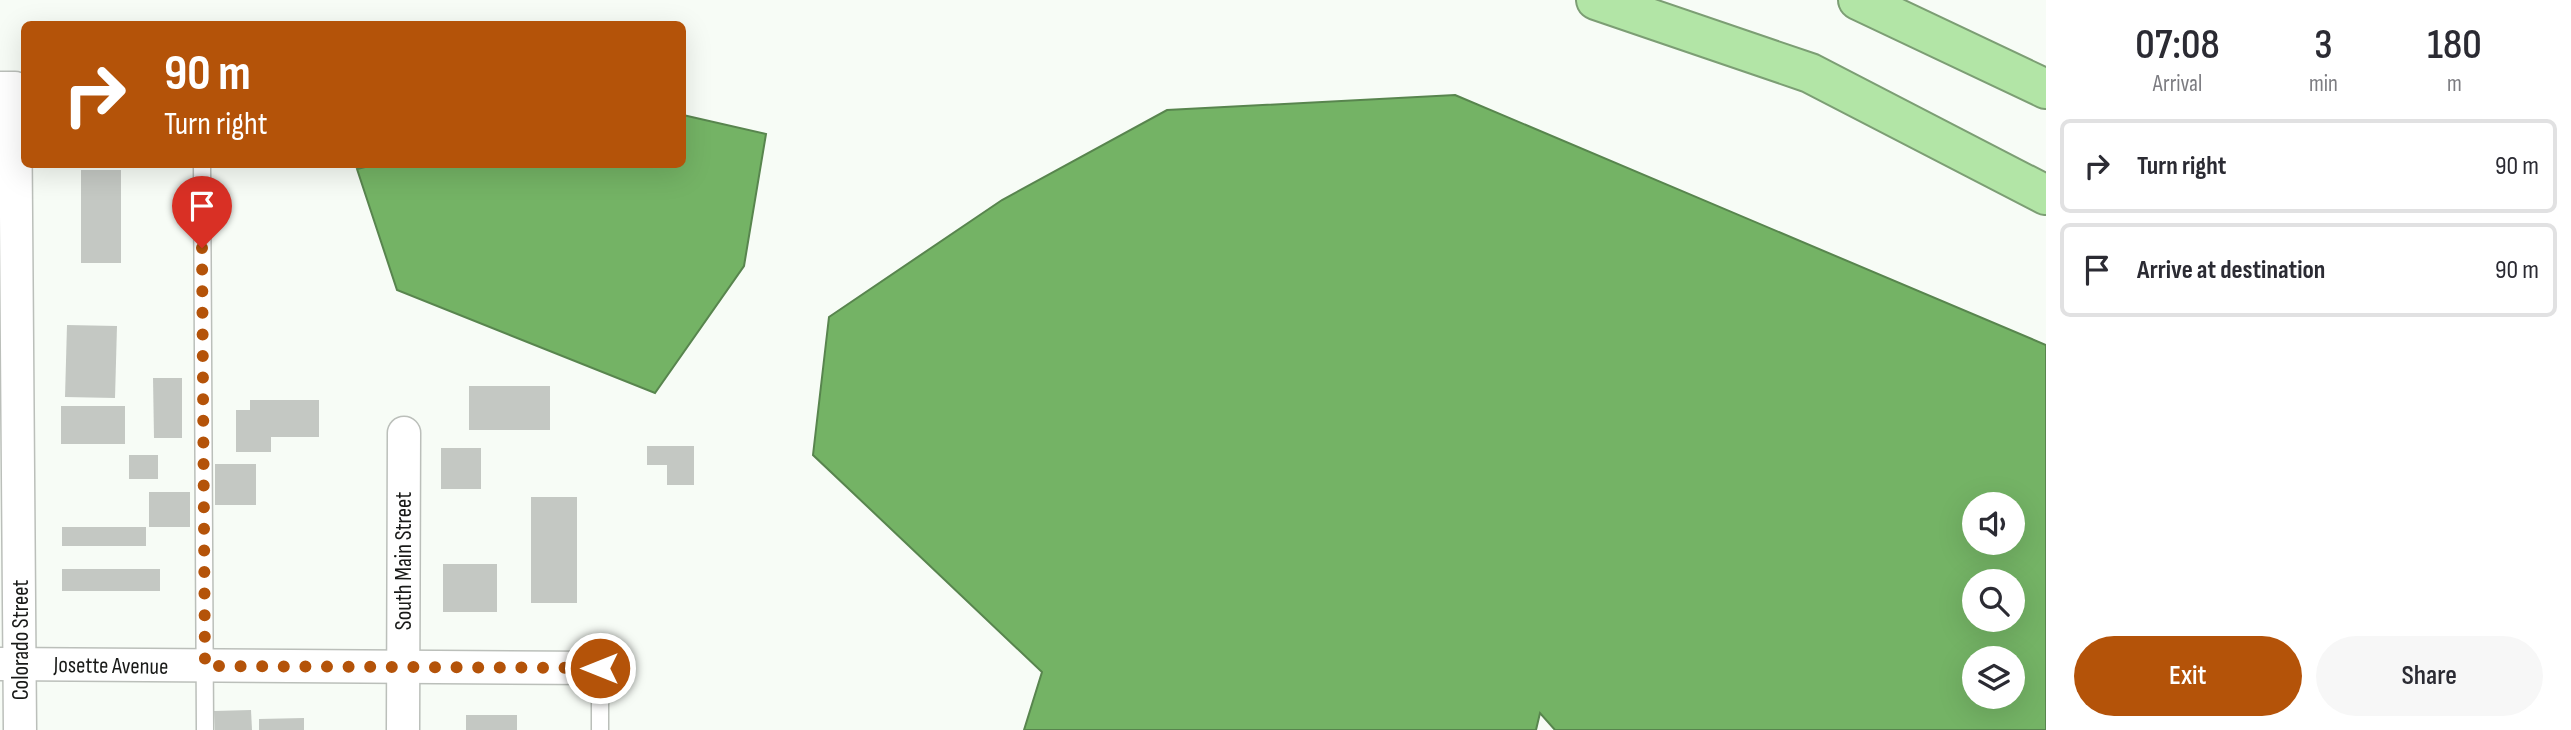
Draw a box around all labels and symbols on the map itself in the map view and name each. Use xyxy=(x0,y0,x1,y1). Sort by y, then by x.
pin xyxy=(172,176,232,248)
street label: South Main Street xyxy=(390,492,418,630)
street label: Colorado Street xyxy=(7,580,35,700)
position arrow xyxy=(563,631,637,705)
street label: Josette Avenue xyxy=(52,651,169,681)

